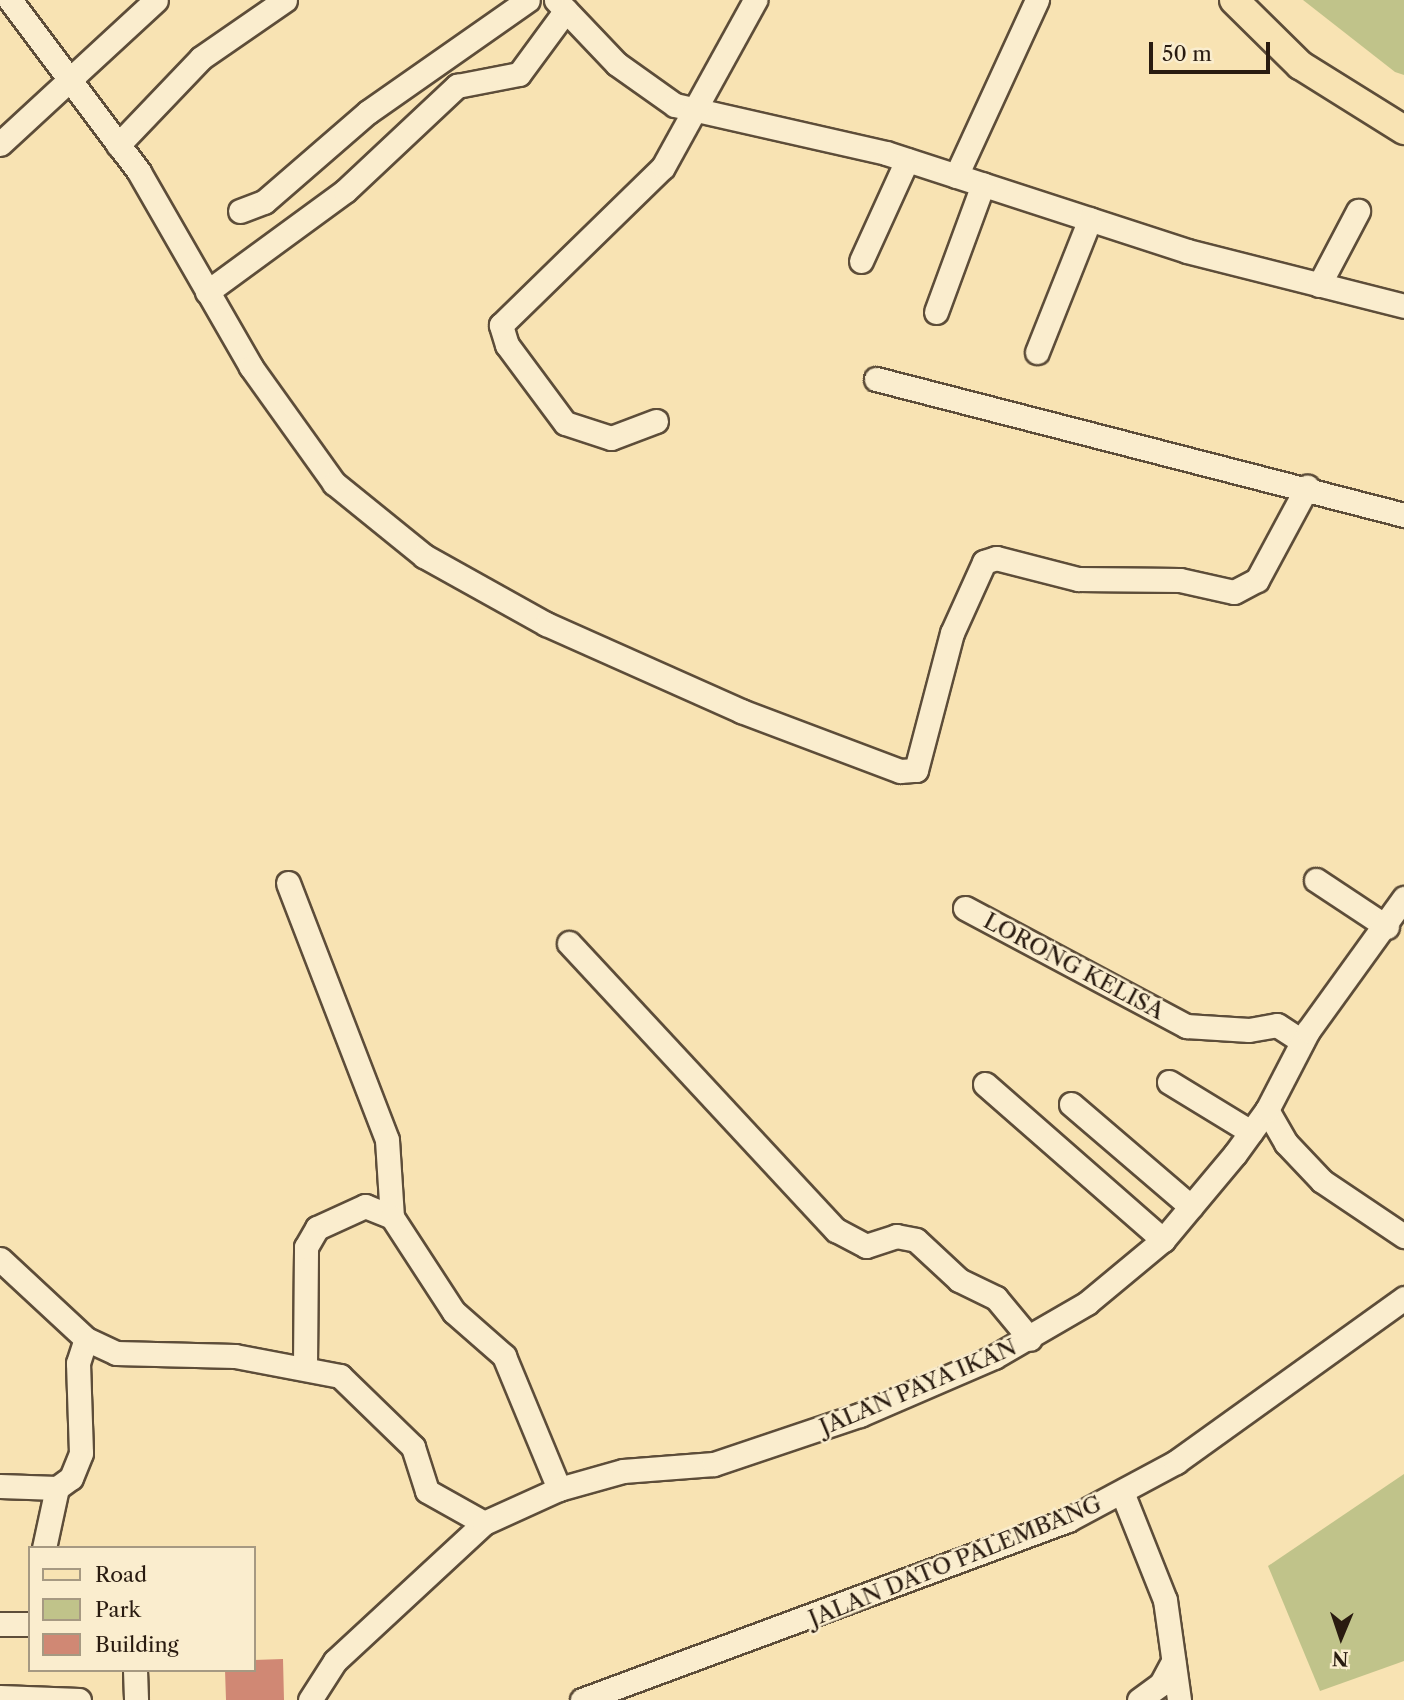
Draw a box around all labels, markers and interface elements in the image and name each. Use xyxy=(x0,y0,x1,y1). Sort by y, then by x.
scale bar xyxy=(1152,28,1273,72)
text: 50 m xyxy=(1162,41,1212,66)
street label: LORONG KELISA xyxy=(979,907,1169,1025)
street label: JALAN PAYA IKAN xyxy=(815,1333,1021,1441)
street label: JALAN DATO PALEMBANG xyxy=(805,1490,1105,1632)
legend xyxy=(28,1546,256,1672)
text: Road xyxy=(95,1562,147,1587)
text: Park xyxy=(95,1597,141,1622)
north arrow xyxy=(1306,1602,1376,1672)
text: Building xyxy=(95,1632,179,1657)
text: N xyxy=(1332,1647,1349,1670)

